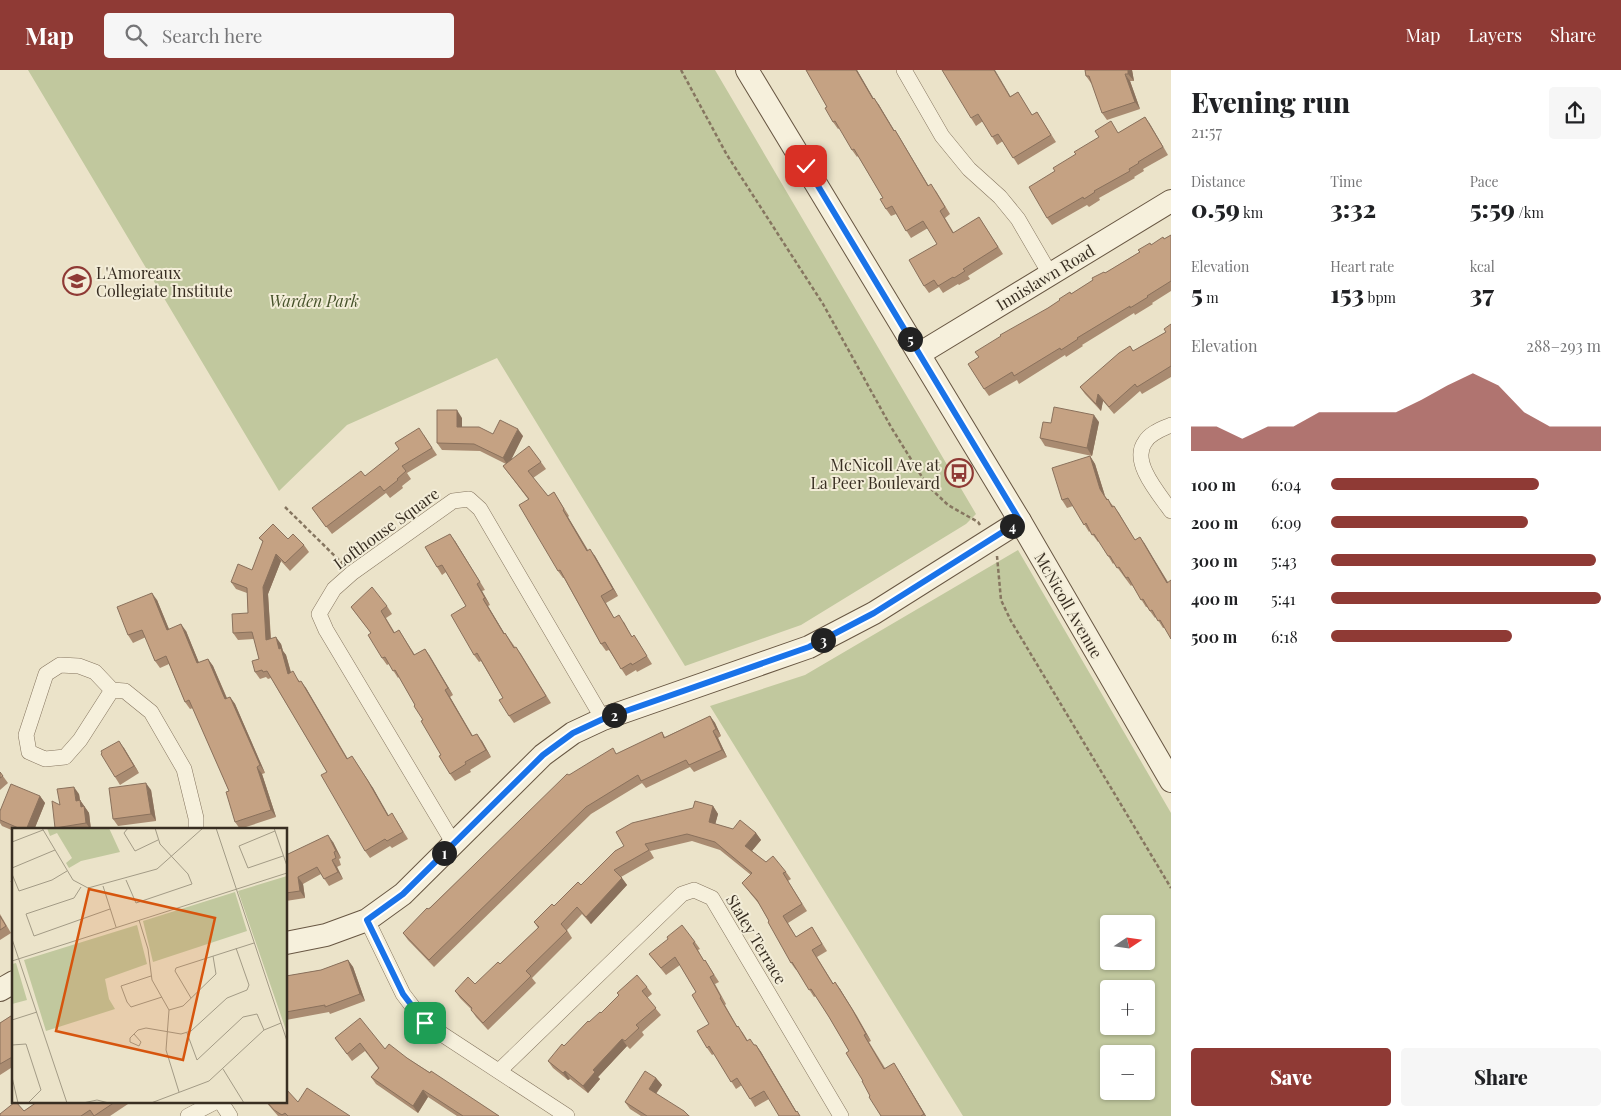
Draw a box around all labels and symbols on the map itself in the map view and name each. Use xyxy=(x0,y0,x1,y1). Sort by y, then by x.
pin xyxy=(785,145,827,187)
street label: Innislawn Road xyxy=(992,239,1098,315)
place label: L'Amoreaux Collegiate Institute xyxy=(96,262,233,301)
school or university icon: L'Amoreaux Collegiate Institute xyxy=(62,266,92,296)
park label: Warden Park xyxy=(269,290,359,311)
pin: 5 xyxy=(898,326,922,352)
place label: McNicoll Ave at La Peer Boulevard xyxy=(810,454,940,493)
bus stop icon: McNicoll Ave at La Peer Boulevard xyxy=(944,458,974,488)
street label: Lofthouse Square xyxy=(329,483,443,573)
pin: 4 xyxy=(1000,514,1024,538)
street label: McNicoll Avenue xyxy=(1030,548,1108,662)
pin: 3 xyxy=(810,628,836,652)
pin: 2 xyxy=(602,702,626,728)
inset map xyxy=(12,828,288,1104)
pin: 1 xyxy=(432,840,456,866)
street label: Staley Terrace xyxy=(722,890,792,988)
north arrow xyxy=(1100,915,1155,970)
pin xyxy=(404,1002,446,1044)

